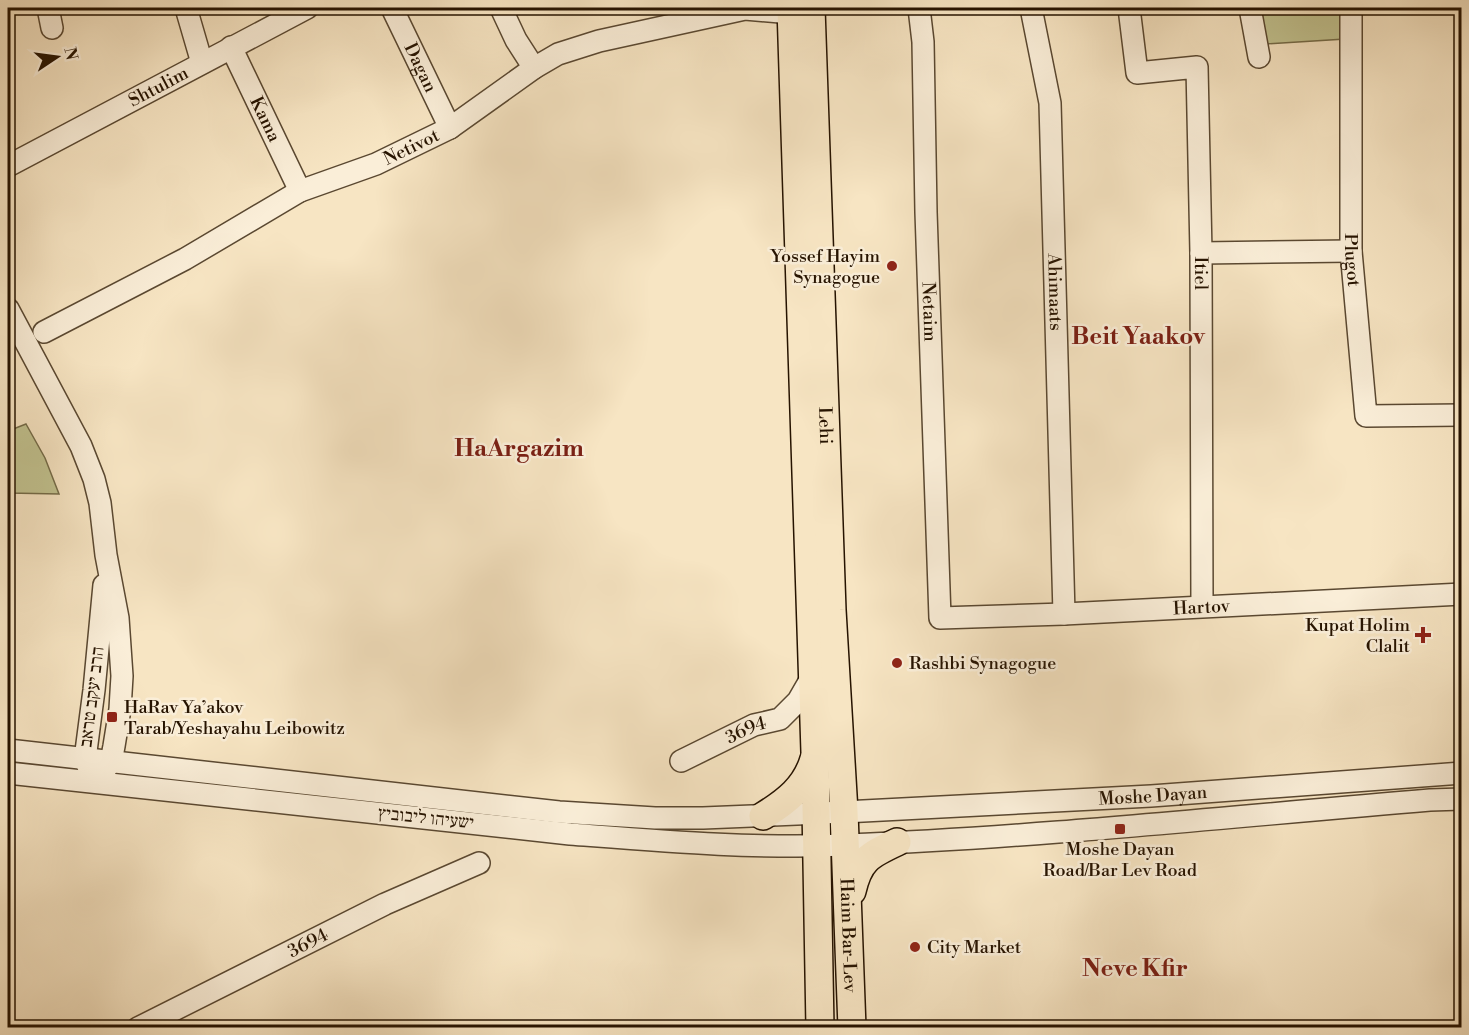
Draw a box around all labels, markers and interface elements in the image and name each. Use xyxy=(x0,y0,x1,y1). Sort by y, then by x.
north arrow xyxy=(27,27,87,87)
street label: Dagan xyxy=(399,39,443,96)
text: N xyxy=(59,45,82,63)
street label: Shtulim xyxy=(124,61,193,112)
street label: Kama xyxy=(245,93,287,146)
street label: Netivot xyxy=(379,123,443,170)
street label: Plugot xyxy=(1340,233,1366,288)
place label: Yossef Hayim Synagogue xyxy=(770,245,880,289)
street label: Ahimaats xyxy=(1043,252,1068,331)
street label: Itiel xyxy=(1190,256,1213,291)
marker: Yossef Hayim Synagogue xyxy=(885,259,899,273)
street label: Netaim xyxy=(917,281,942,342)
district label: Beit Yaakov xyxy=(1071,322,1206,352)
street label: Lehi xyxy=(813,407,838,445)
district label: HaArgazim xyxy=(454,434,584,464)
street label: Hartov xyxy=(1172,594,1231,620)
place label: Kupat Holim Clalit xyxy=(1305,614,1411,658)
marker: Kupat Holim Clalit xyxy=(1414,626,1432,644)
street label: הרב יעקב טראב xyxy=(74,645,110,749)
place label: Rashbi Synagogue xyxy=(909,652,1056,675)
marker: Rashbi Synagogue xyxy=(890,656,904,670)
place label: HaRav Ya’akov Tarab/Yeshayahu Leibowitz xyxy=(124,696,345,740)
marker: HaRav Ya’akov Tarab/Yeshayahu Leibowitz xyxy=(105,710,119,724)
street label: 3694 xyxy=(721,711,768,749)
street label: Moshe Dayan xyxy=(1098,780,1208,810)
street label: ישעיהו ליבוביץ xyxy=(377,802,475,834)
marker: Moshe Dayan Road/Bar Lev Road xyxy=(1113,822,1127,836)
place label: Moshe Dayan Road/Bar Lev Road xyxy=(1043,838,1198,882)
street label: Haim Bar-Lev xyxy=(835,878,862,994)
street label: 3694 xyxy=(284,923,332,963)
place label: City Market xyxy=(927,936,1022,959)
marker: City Market xyxy=(908,940,922,954)
district label: Neve Kfir xyxy=(1082,954,1188,984)

